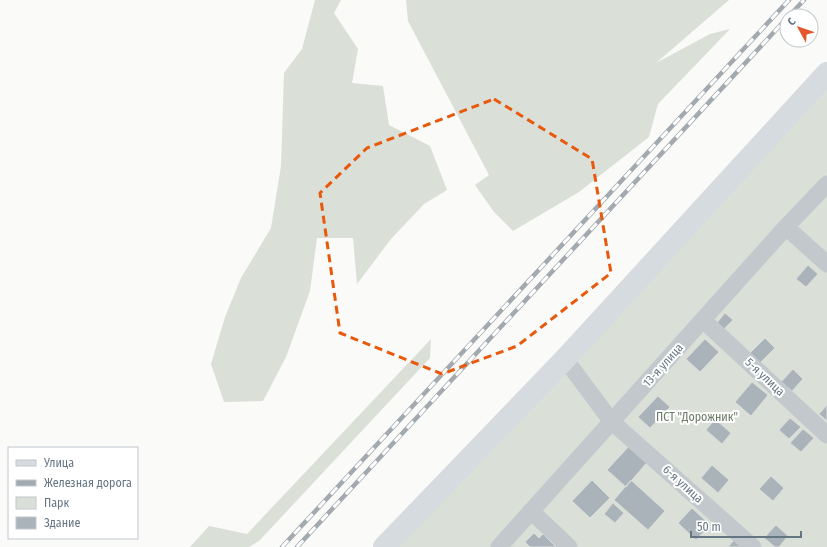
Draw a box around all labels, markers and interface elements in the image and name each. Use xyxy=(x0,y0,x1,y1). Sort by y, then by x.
north arrow xyxy=(779,8,819,48)
text: С xyxy=(785,15,799,28)
street label: 13-я улица xyxy=(640,340,686,389)
street label: 5-я улица xyxy=(742,355,788,399)
park label: ПСТ "Дорожник" xyxy=(656,410,738,424)
legend xyxy=(8,447,138,539)
text: Улица xyxy=(43,456,74,470)
street label: 6-я улица xyxy=(660,462,706,506)
text: Железная дорога xyxy=(44,476,132,490)
text: Парк xyxy=(44,496,70,510)
scale bar xyxy=(691,513,801,539)
text: Здание xyxy=(44,516,80,530)
text: 50 m xyxy=(697,520,721,534)

